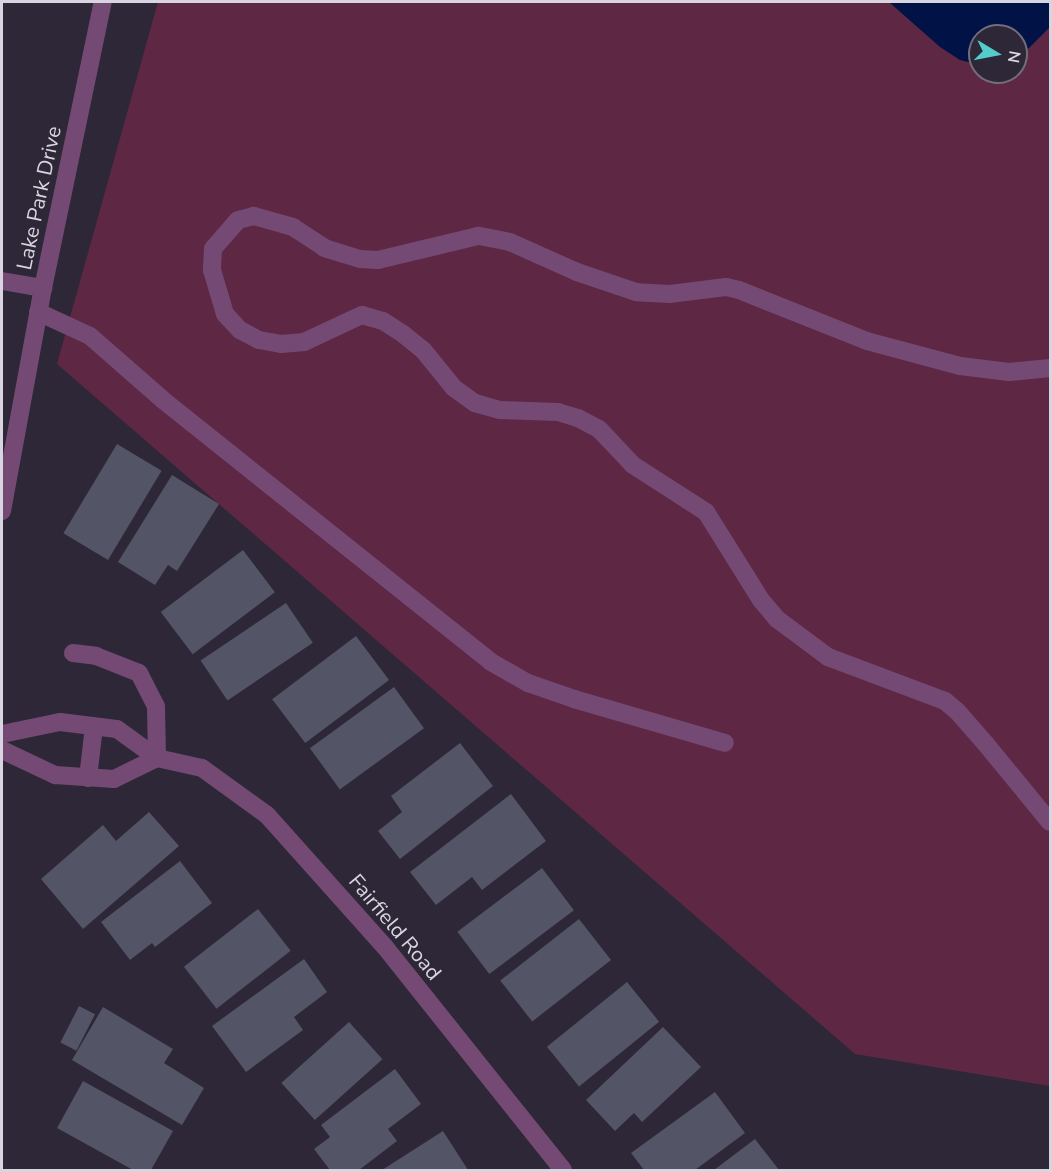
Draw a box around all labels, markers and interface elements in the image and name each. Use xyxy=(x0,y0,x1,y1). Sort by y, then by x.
north arrow xyxy=(968,24,1028,84)
text: N xyxy=(1002,49,1026,65)
street label: Lake Park Drive xyxy=(11,124,67,272)
street label: Fairfield Road xyxy=(343,869,447,985)

